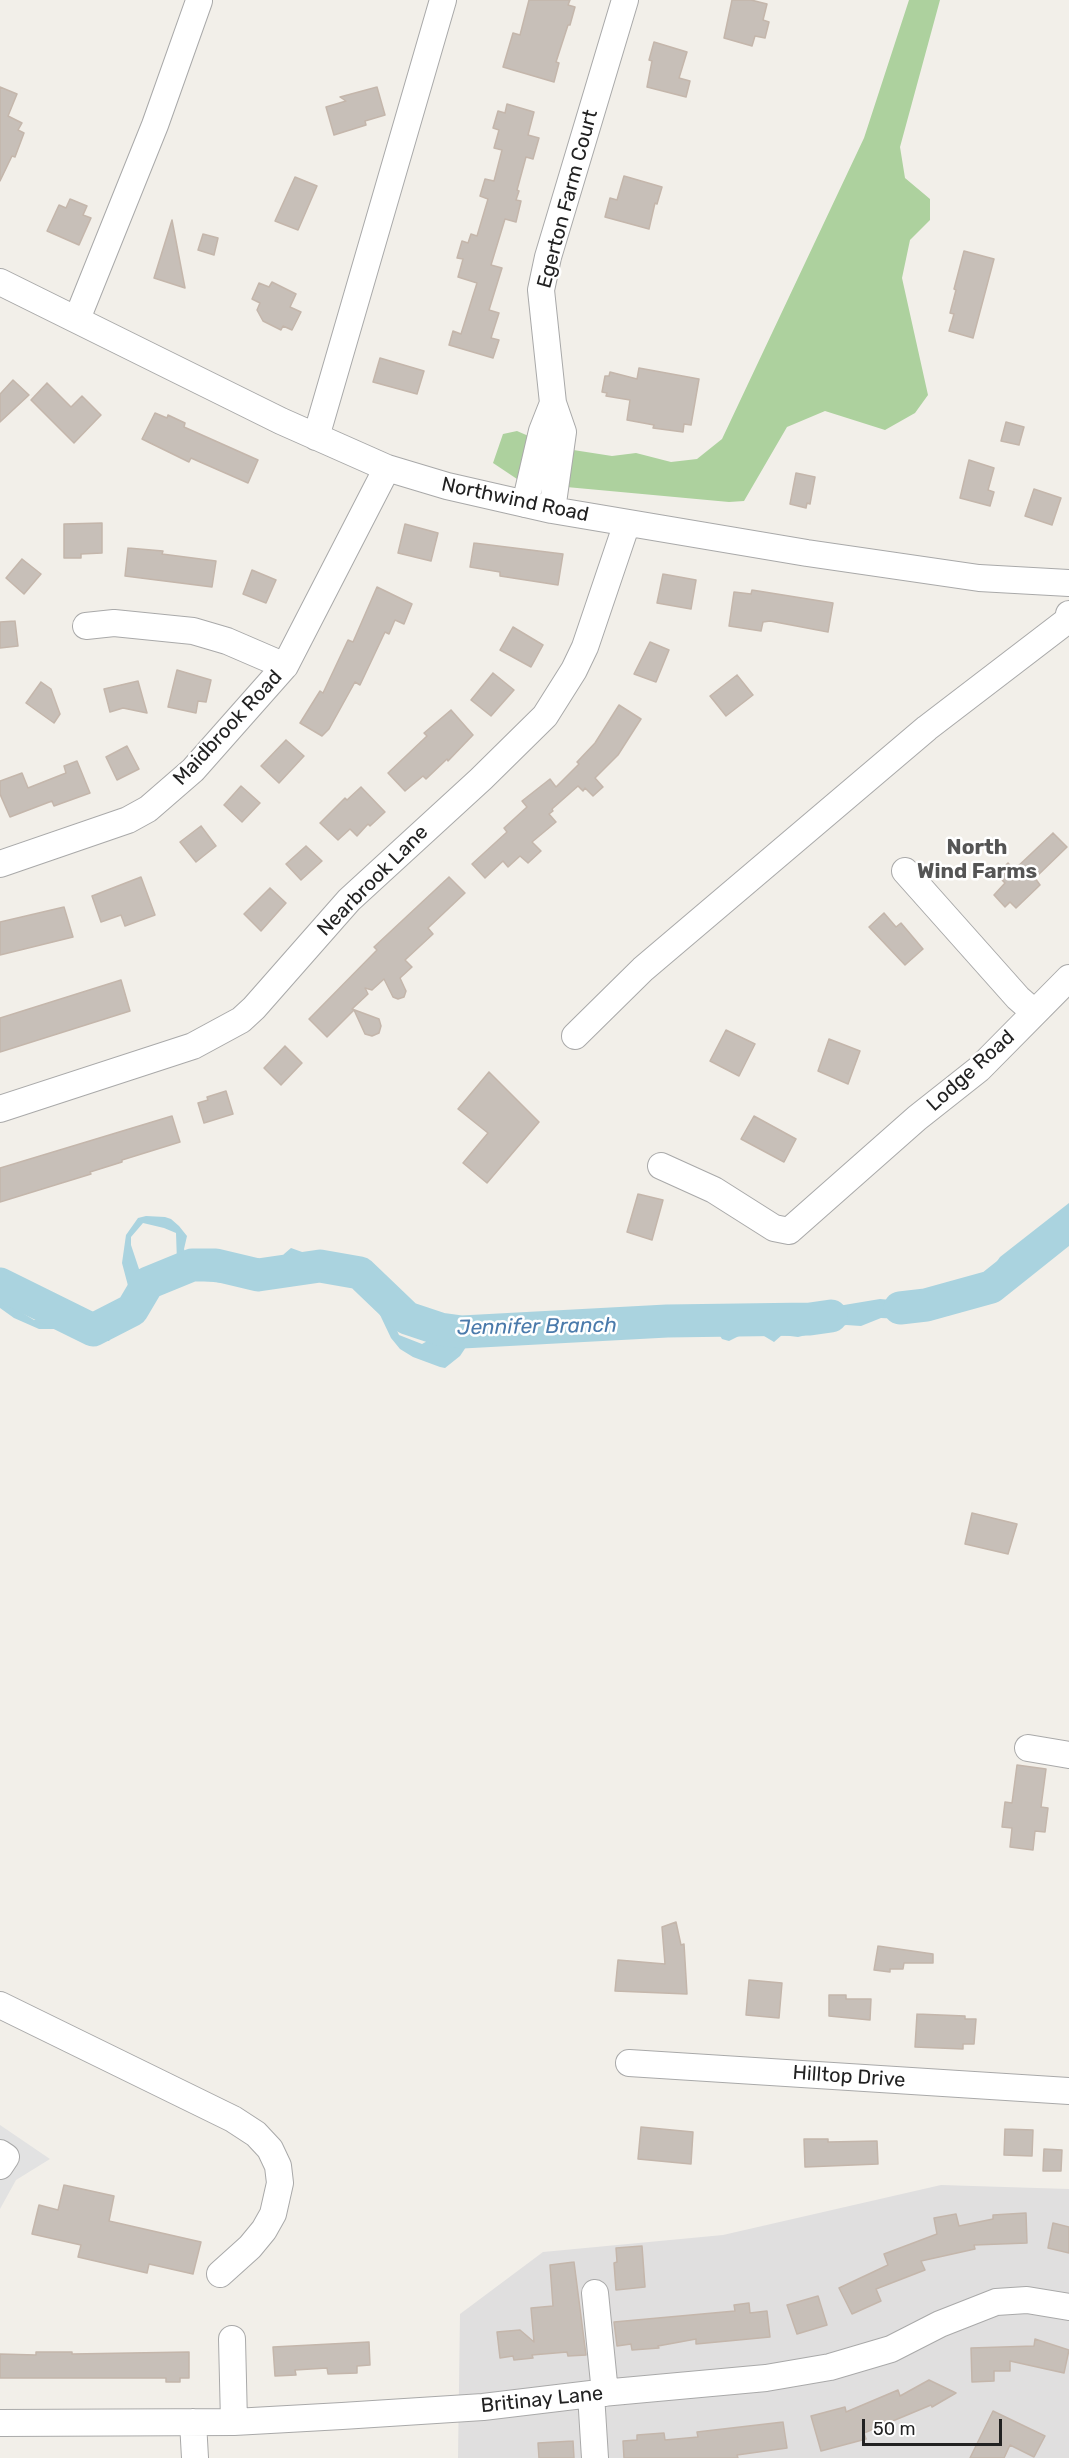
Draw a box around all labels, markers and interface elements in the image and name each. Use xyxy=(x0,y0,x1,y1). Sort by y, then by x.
street label: Egerton Farm Court xyxy=(533,107,603,291)
street label: Northwind Road xyxy=(439,473,591,527)
street label: Maidbrook Road xyxy=(169,665,287,791)
street label: Nearbrook Lane xyxy=(313,821,433,941)
district label: North Wind Farms xyxy=(917,835,1037,885)
street label: Lodge Road xyxy=(922,1025,1020,1117)
water label: Jennifer Branch xyxy=(457,1313,617,1341)
street label: Hilltop Drive xyxy=(792,2061,906,2093)
street label: Britinay Lane xyxy=(480,2382,604,2418)
scale bar xyxy=(865,2407,1004,2445)
text: 50 m xyxy=(873,2418,916,2440)

